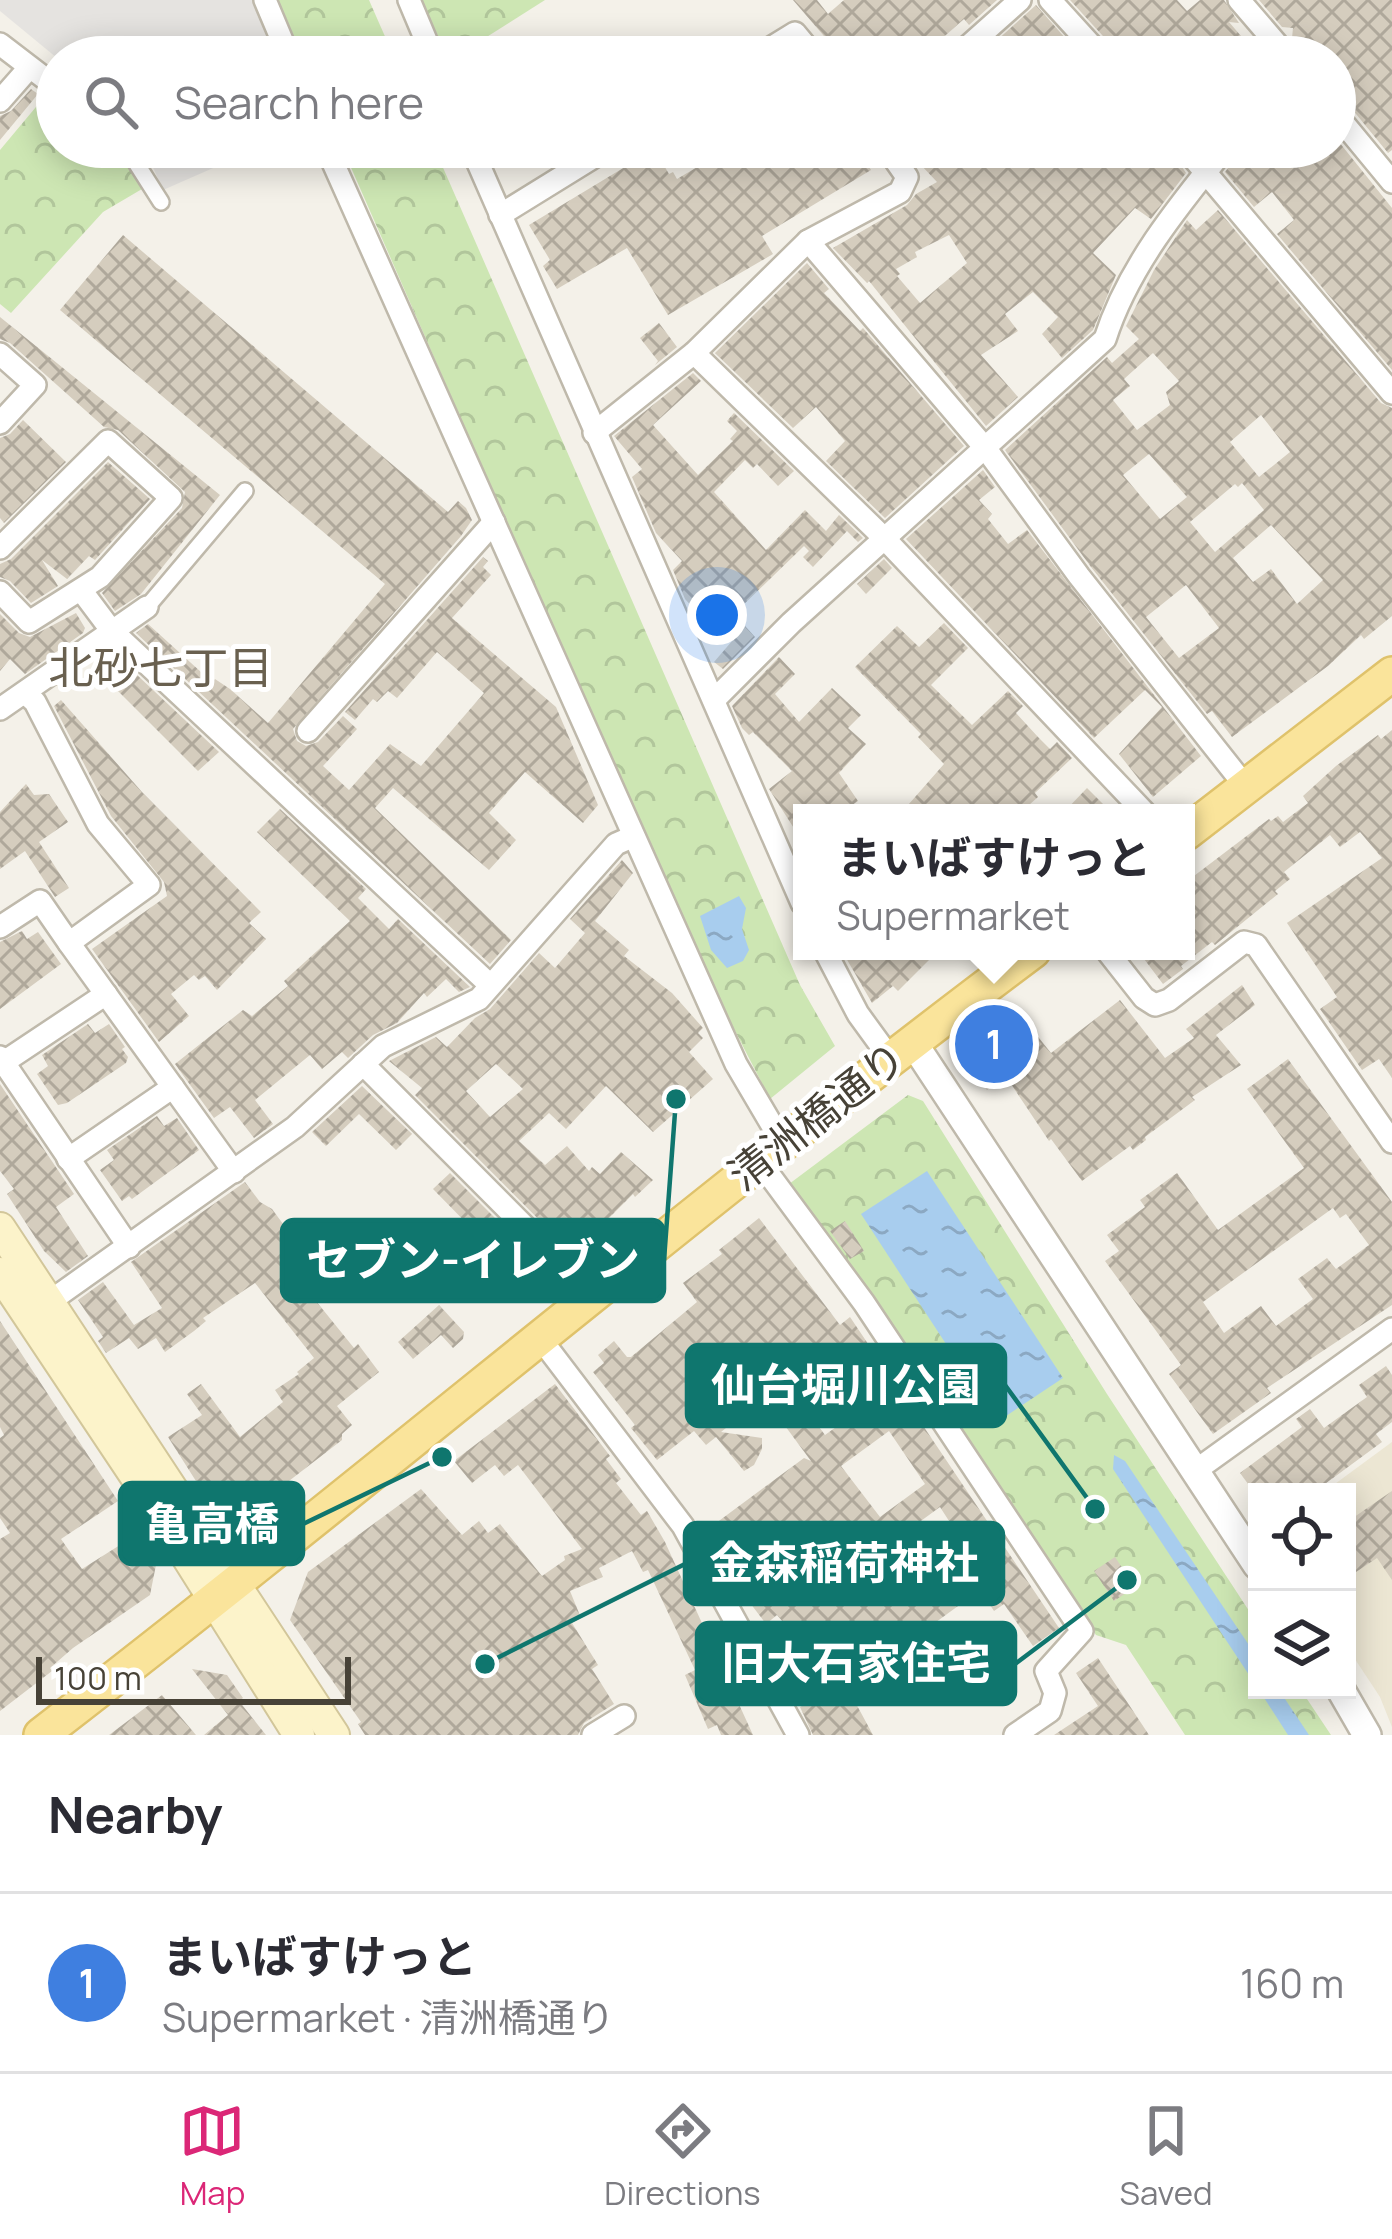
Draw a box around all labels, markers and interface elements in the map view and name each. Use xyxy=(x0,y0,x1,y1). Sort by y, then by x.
search box xyxy=(36,36,1356,168)
icon: search xyxy=(78,69,144,135)
text: Search here xyxy=(174,71,424,133)
your location xyxy=(687,585,747,645)
district label: 北砂七丁目 xyxy=(48,636,274,698)
popup xyxy=(793,804,1195,960)
text: まいばすけっと xyxy=(836,826,1152,888)
text: Supermarket xyxy=(836,888,1070,942)
pin: 1 xyxy=(955,999,1033,1089)
street label: 清洲橋通り xyxy=(716,1028,917,1203)
callout: セブン-イレブン xyxy=(282,1220,664,1301)
text: セブン-イレブン xyxy=(306,1228,640,1290)
callout: 仙台堀川公園 xyxy=(687,1345,1005,1426)
text: 仙台堀川公園 xyxy=(711,1353,981,1415)
callout: 亀高橋 xyxy=(120,1483,303,1564)
map controls xyxy=(1248,1483,1356,1699)
button: locate xyxy=(1248,1483,1356,1591)
text: 亀高橋 xyxy=(144,1492,280,1554)
callout: 金森稲荷神社 xyxy=(685,1523,1003,1604)
text: 金森稲荷神社 xyxy=(709,1531,979,1593)
button: layers xyxy=(1248,1591,1356,1699)
callout: 旧大石家住宅 xyxy=(697,1623,1015,1704)
text: 旧大石家住宅 xyxy=(721,1631,991,1693)
scale bar xyxy=(36,1651,351,1704)
text: 100 m xyxy=(54,1655,142,1700)
text: Nearby xyxy=(48,1779,223,1848)
text: まいばすけっと xyxy=(162,1925,477,1987)
text: 1 xyxy=(78,1956,96,2010)
text: 160 m xyxy=(1240,1956,1344,2010)
text: Supermarket · 清洲橋通り xyxy=(162,1990,615,2044)
tab: Map xyxy=(179,2098,245,2215)
tab: Directions xyxy=(604,2098,761,2215)
tab: Saved xyxy=(1120,2098,1213,2215)

